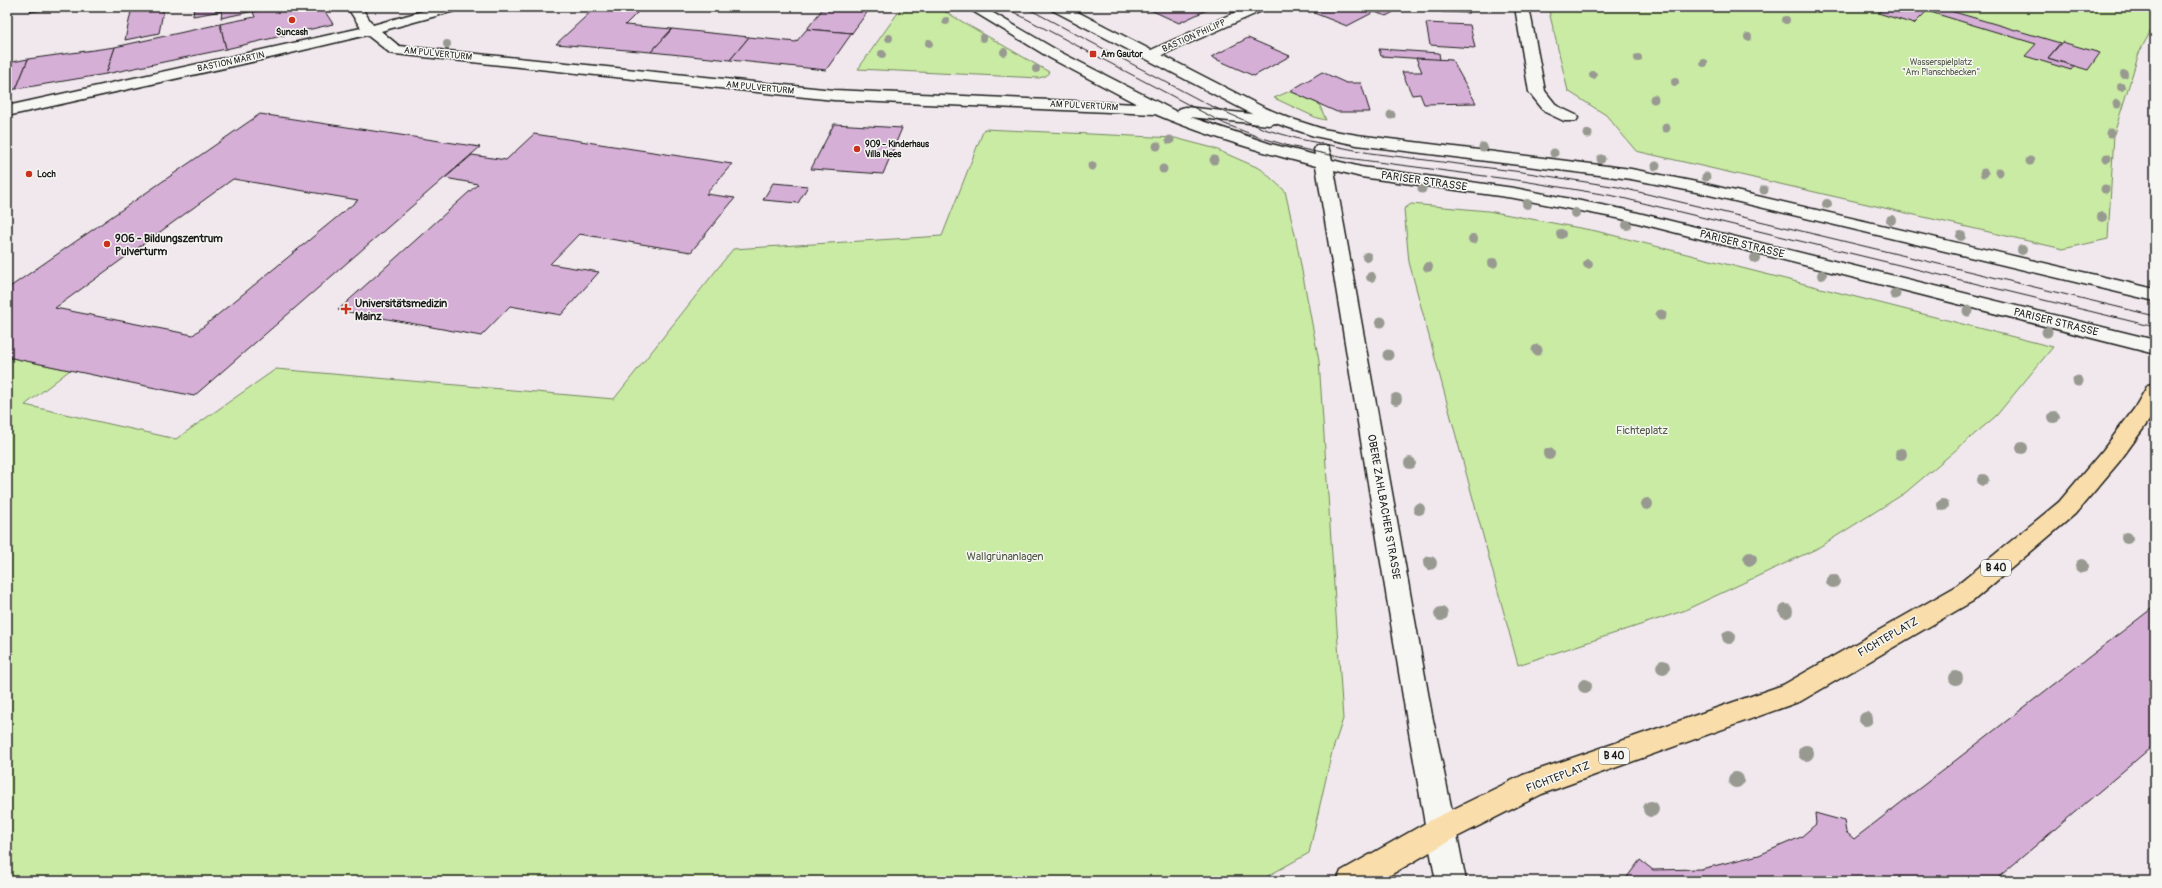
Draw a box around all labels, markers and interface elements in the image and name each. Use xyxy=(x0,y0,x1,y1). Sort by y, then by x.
marker: Suncash xyxy=(287,15,297,25)
street label: BASTION PHILIPP xyxy=(1161,17,1227,55)
place label: Suncash xyxy=(276,27,309,38)
street label: AM PULVERTURM xyxy=(404,45,473,63)
street label: BASTION MARTIN xyxy=(196,49,266,75)
marker: Am Gautor xyxy=(1088,49,1098,59)
place label: Am Gautor xyxy=(1101,49,1144,60)
park label: Wasserspielplatz "Am Planschbecken" xyxy=(1902,57,1980,78)
street label: AM PULVERTURM xyxy=(726,79,795,97)
street label: AM PULVERTURM xyxy=(1050,99,1119,113)
place label: 909 - Kinderhaus Villa Nees xyxy=(865,139,930,160)
marker: 909 - Kinderhaus Villa Nees xyxy=(852,144,862,154)
marker: Loch xyxy=(24,169,34,179)
place label: Loch xyxy=(37,169,56,180)
street label: PARISER STRASSE xyxy=(1380,169,1468,194)
street label: PARISER STRASSE xyxy=(1698,227,1786,261)
place label: 906 - Bildungszentrum Pulverturm xyxy=(115,232,223,258)
marker: 906 - Bildungszentrum Pulverturm xyxy=(102,239,112,249)
place label: Universitätsmedizin Mainz xyxy=(355,297,447,323)
marker: Universitätsmedizin Mainz xyxy=(340,303,352,315)
street label: PARISER STRASSE xyxy=(2012,305,2100,339)
park label: Fichteplatz xyxy=(1616,424,1668,437)
street label: OBERE ZAHLBACHER STRASSE xyxy=(1365,433,1403,581)
park label: Wallgrünanlagen xyxy=(967,550,1043,563)
road number: B 40 xyxy=(1981,560,2011,576)
street label: FICHTEPLATZ xyxy=(1856,614,1921,659)
road number: B 40 xyxy=(1599,748,1629,764)
street label: FICHTEPLATZ xyxy=(1524,759,1592,795)

